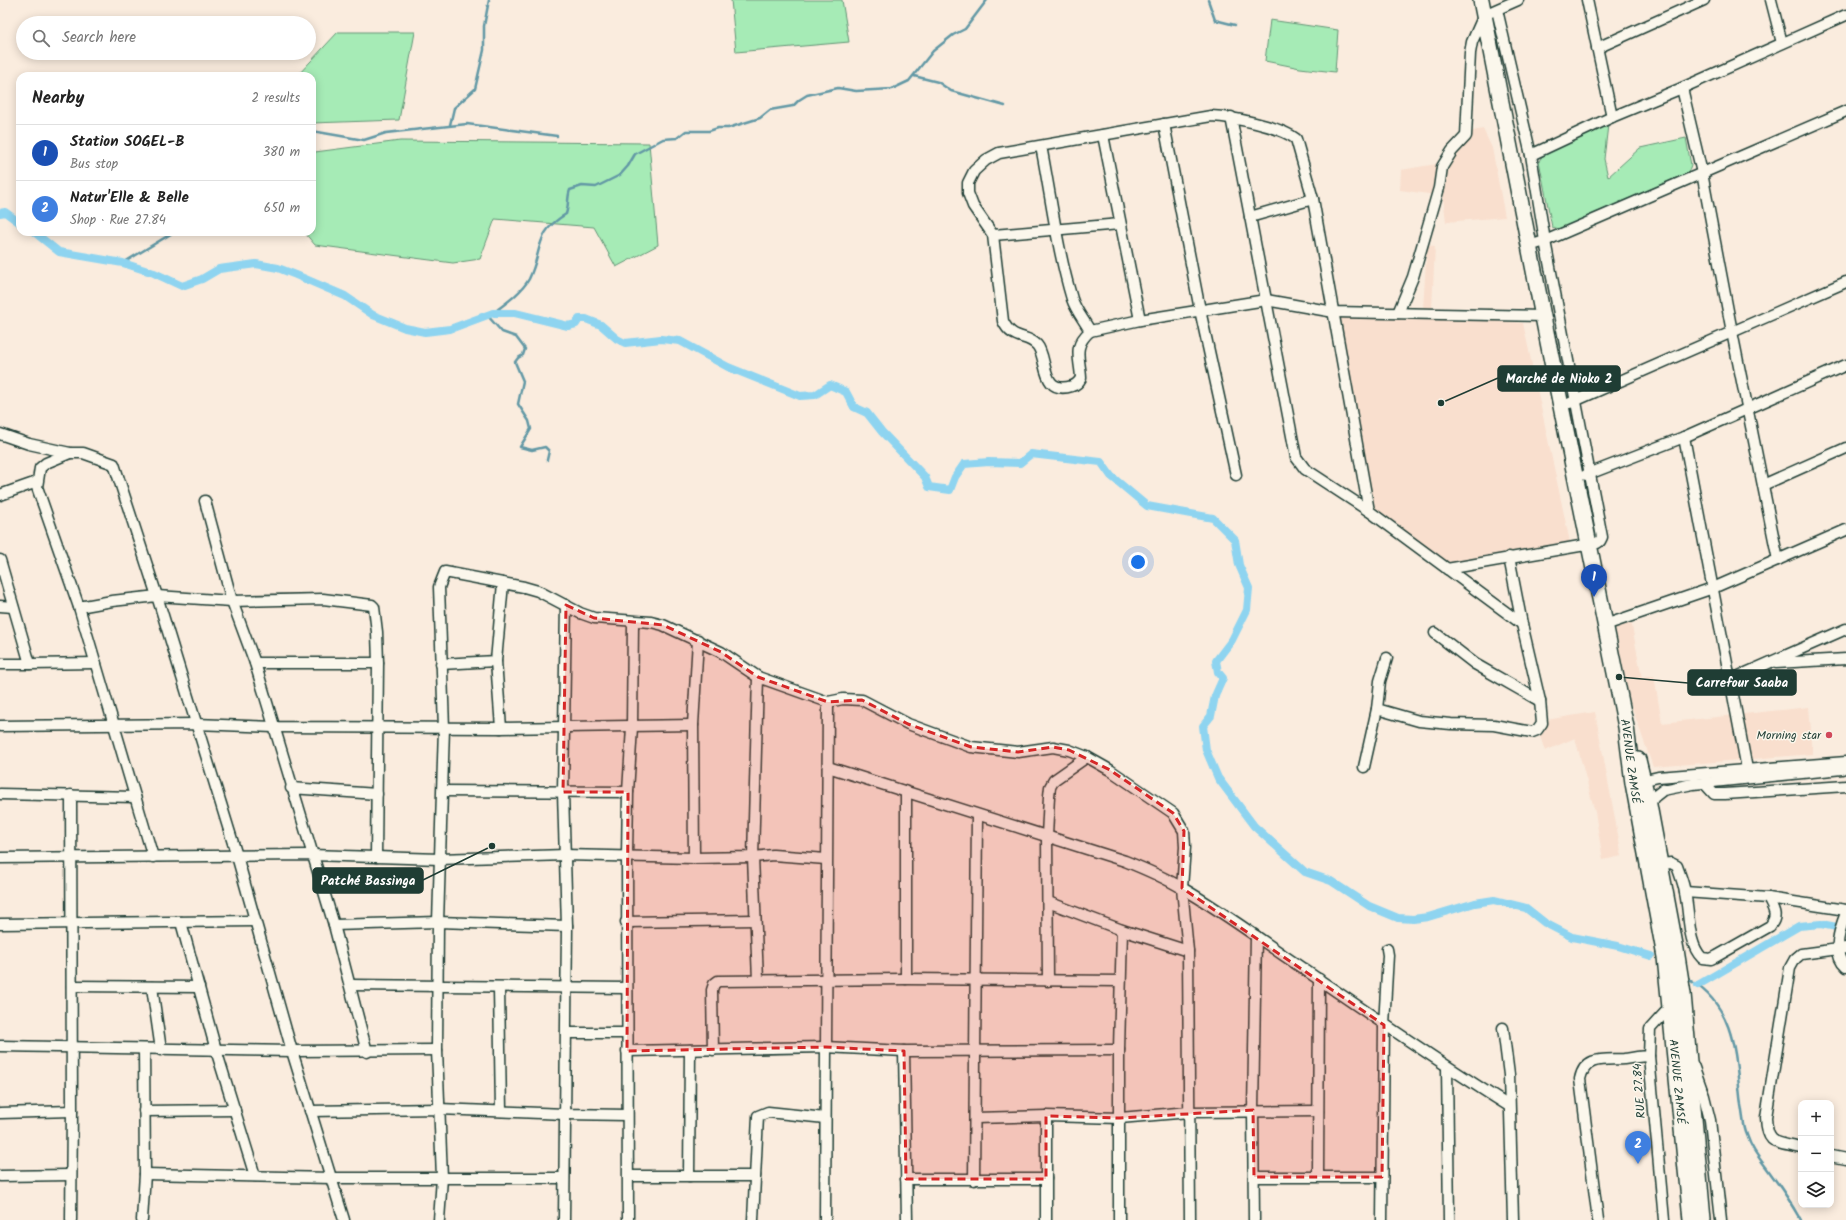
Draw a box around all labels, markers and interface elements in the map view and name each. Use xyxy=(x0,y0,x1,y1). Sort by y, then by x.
search box xyxy=(16,16,316,60)
text: Search here xyxy=(62,26,136,50)
icon: search xyxy=(30,27,52,49)
text: Nearby xyxy=(32,85,84,112)
text: 2 results xyxy=(252,88,300,109)
text: Station SOGEL-B xyxy=(70,130,185,154)
text: 1 xyxy=(43,142,47,163)
text: 380 m xyxy=(263,142,300,163)
text: Bus stop xyxy=(70,154,118,175)
text: Natur'Elle & Belle xyxy=(70,186,189,210)
text: 2 xyxy=(41,198,49,219)
text: 650 m xyxy=(264,198,300,219)
text: Shop · Rue 27.84 xyxy=(70,210,166,231)
callout: Marché de Nioko 2 xyxy=(1498,366,1620,391)
text: Marché de Nioko 2 xyxy=(1506,369,1613,390)
your location xyxy=(1128,552,1148,572)
pin: 1 xyxy=(1581,564,1607,597)
callout: Carrefour Saaba xyxy=(1688,670,1796,695)
text: Carrefour Saaba xyxy=(1696,673,1789,694)
street label: AVENUE ZAMSÉ xyxy=(1615,717,1646,806)
place label: Morning star xyxy=(1757,726,1822,745)
marker: Morning star xyxy=(1824,730,1834,740)
callout: Patché Bassinga xyxy=(313,868,423,893)
text: Patché Bassinga xyxy=(321,871,416,892)
street label: AVENUE ZAMSÉ xyxy=(1663,1038,1691,1126)
street label: RUE 27.84 xyxy=(1628,1062,1651,1119)
map controls xyxy=(1798,1100,1834,1208)
button: + xyxy=(1798,1100,1834,1136)
pin: 2 xyxy=(1625,1131,1651,1164)
button: − xyxy=(1798,1136,1834,1172)
button: layers xyxy=(1798,1172,1834,1208)

